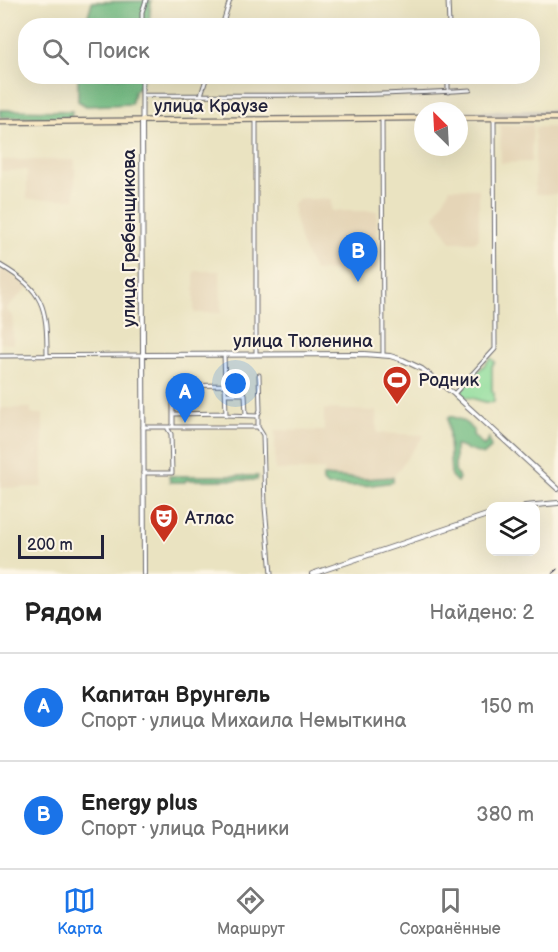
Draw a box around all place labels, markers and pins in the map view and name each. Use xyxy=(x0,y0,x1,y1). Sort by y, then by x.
pin: B xyxy=(338,232,378,282)
sports icon: Родник xyxy=(381,364,413,406)
place label: Родник xyxy=(418,370,479,391)
pin: A xyxy=(166,374,204,423)
theatre icon: Атлас xyxy=(148,502,180,544)
place label: Атлас xyxy=(184,508,234,529)

